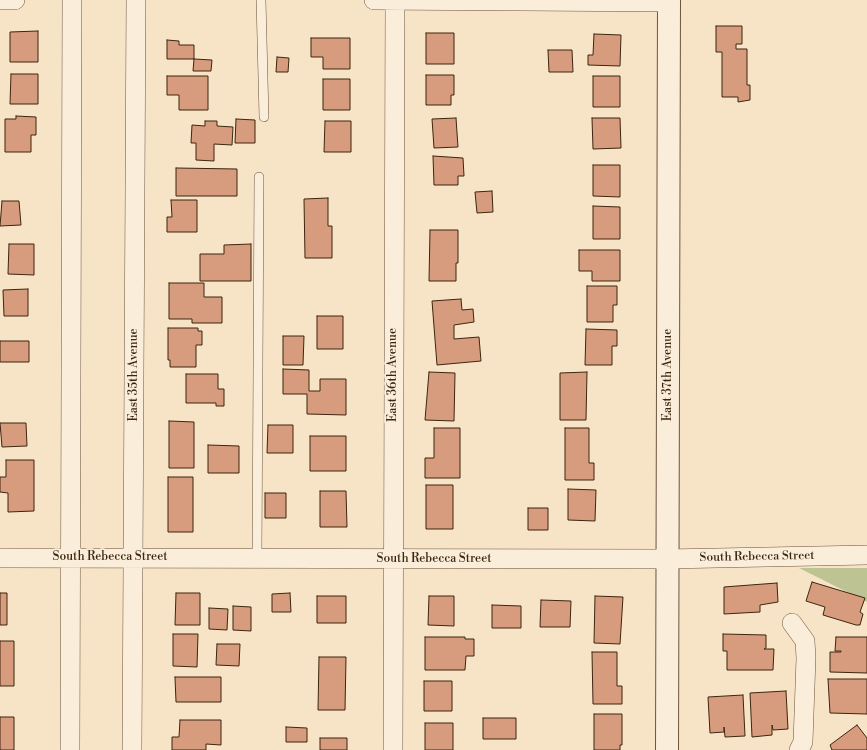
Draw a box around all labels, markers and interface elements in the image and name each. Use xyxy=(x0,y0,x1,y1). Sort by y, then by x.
street label: East 35th Avenue xyxy=(127,328,141,422)
street label: East 36th Avenue xyxy=(386,328,400,422)
street label: East 37th Avenue xyxy=(661,329,675,421)
street label: South Rebecca Street xyxy=(699,549,815,565)
street label: South Rebecca Street xyxy=(53,550,167,564)
street label: South Rebecca Street xyxy=(377,552,491,566)

